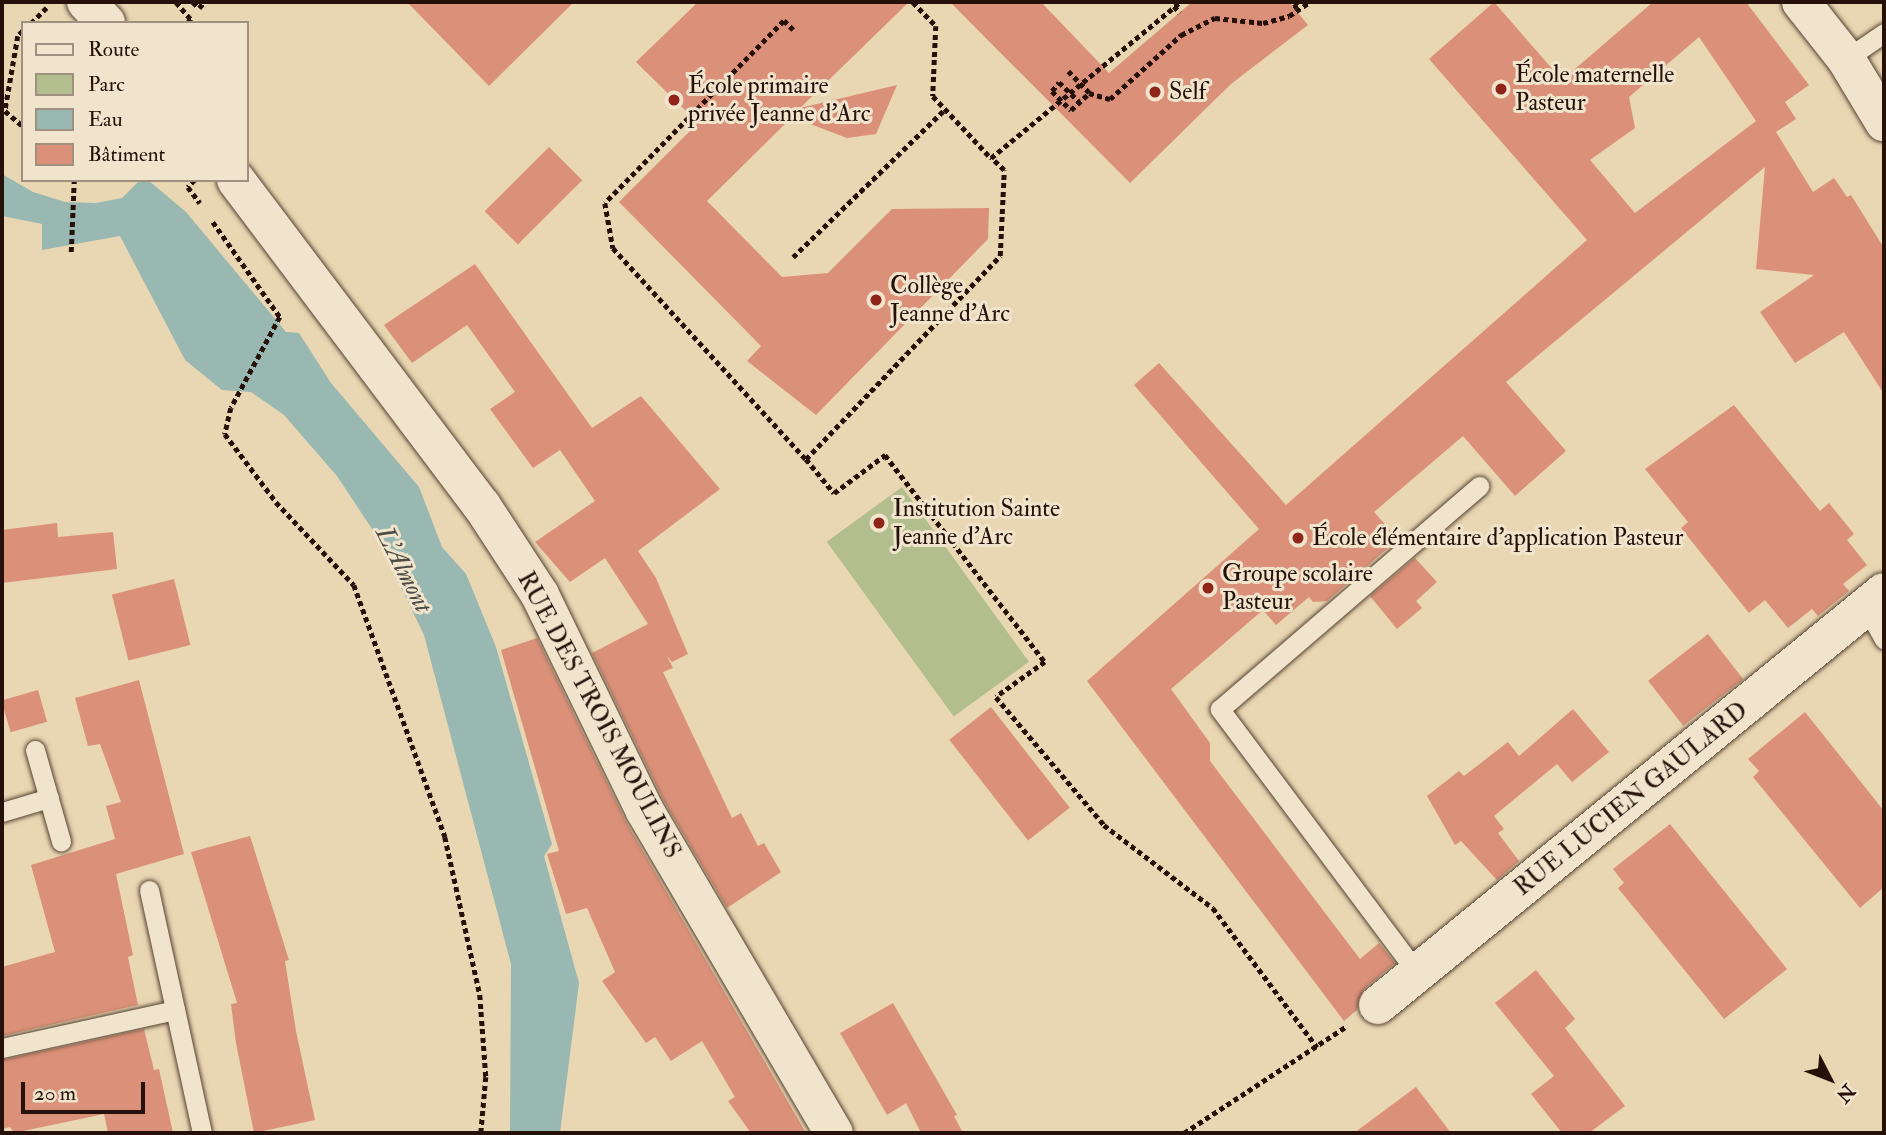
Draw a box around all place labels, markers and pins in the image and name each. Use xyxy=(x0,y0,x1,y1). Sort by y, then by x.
place label: École maternelle Pasteur xyxy=(1515,61,1674,117)
place label: École primaire privée Jeanne d'Arc xyxy=(688,72,870,128)
place label: Self xyxy=(1169,78,1206,106)
marker: École maternelle Pasteur xyxy=(1493,81,1509,97)
marker: Self xyxy=(1147,84,1163,100)
marker: École primaire privée Jeanne d'Arc xyxy=(666,92,682,108)
place label: Collège Jeanne d'Arc xyxy=(890,272,1010,328)
marker: Collège Jeanne d'Arc xyxy=(868,292,884,308)
place label: Institution Sainte Jeanne d'Arc xyxy=(893,495,1060,551)
marker: Institution Sainte Jeanne d'Arc xyxy=(871,515,887,531)
place label: École élémentaire d'application Pasteur xyxy=(1312,524,1683,552)
marker: École élémentaire d'application Pasteur xyxy=(1290,530,1306,546)
place label: Groupe scolaire Pasteur xyxy=(1222,560,1373,616)
marker: Groupe scolaire Pasteur xyxy=(1200,580,1216,596)

